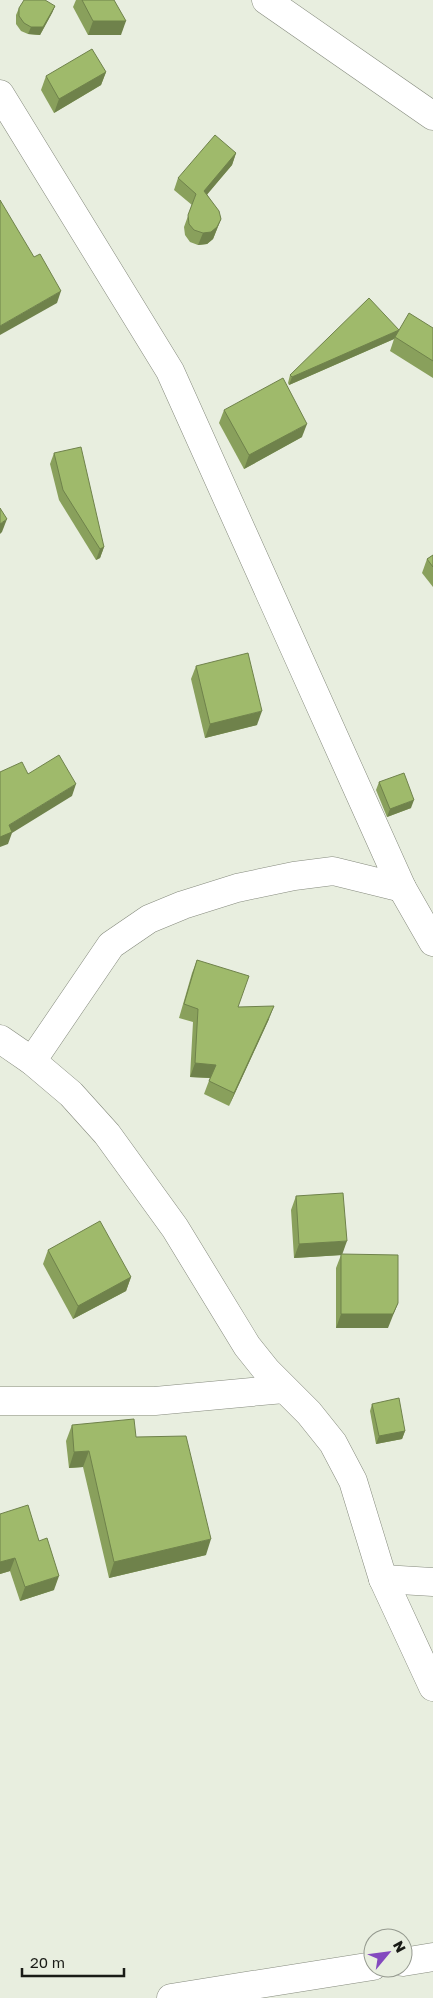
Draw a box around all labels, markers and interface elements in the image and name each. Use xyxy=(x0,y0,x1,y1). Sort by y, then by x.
north arrow xyxy=(363,1928,413,1978)
text: N xyxy=(390,1938,410,1955)
scale bar xyxy=(22,1946,125,1978)
text: 20 m xyxy=(30,1953,65,1971)

